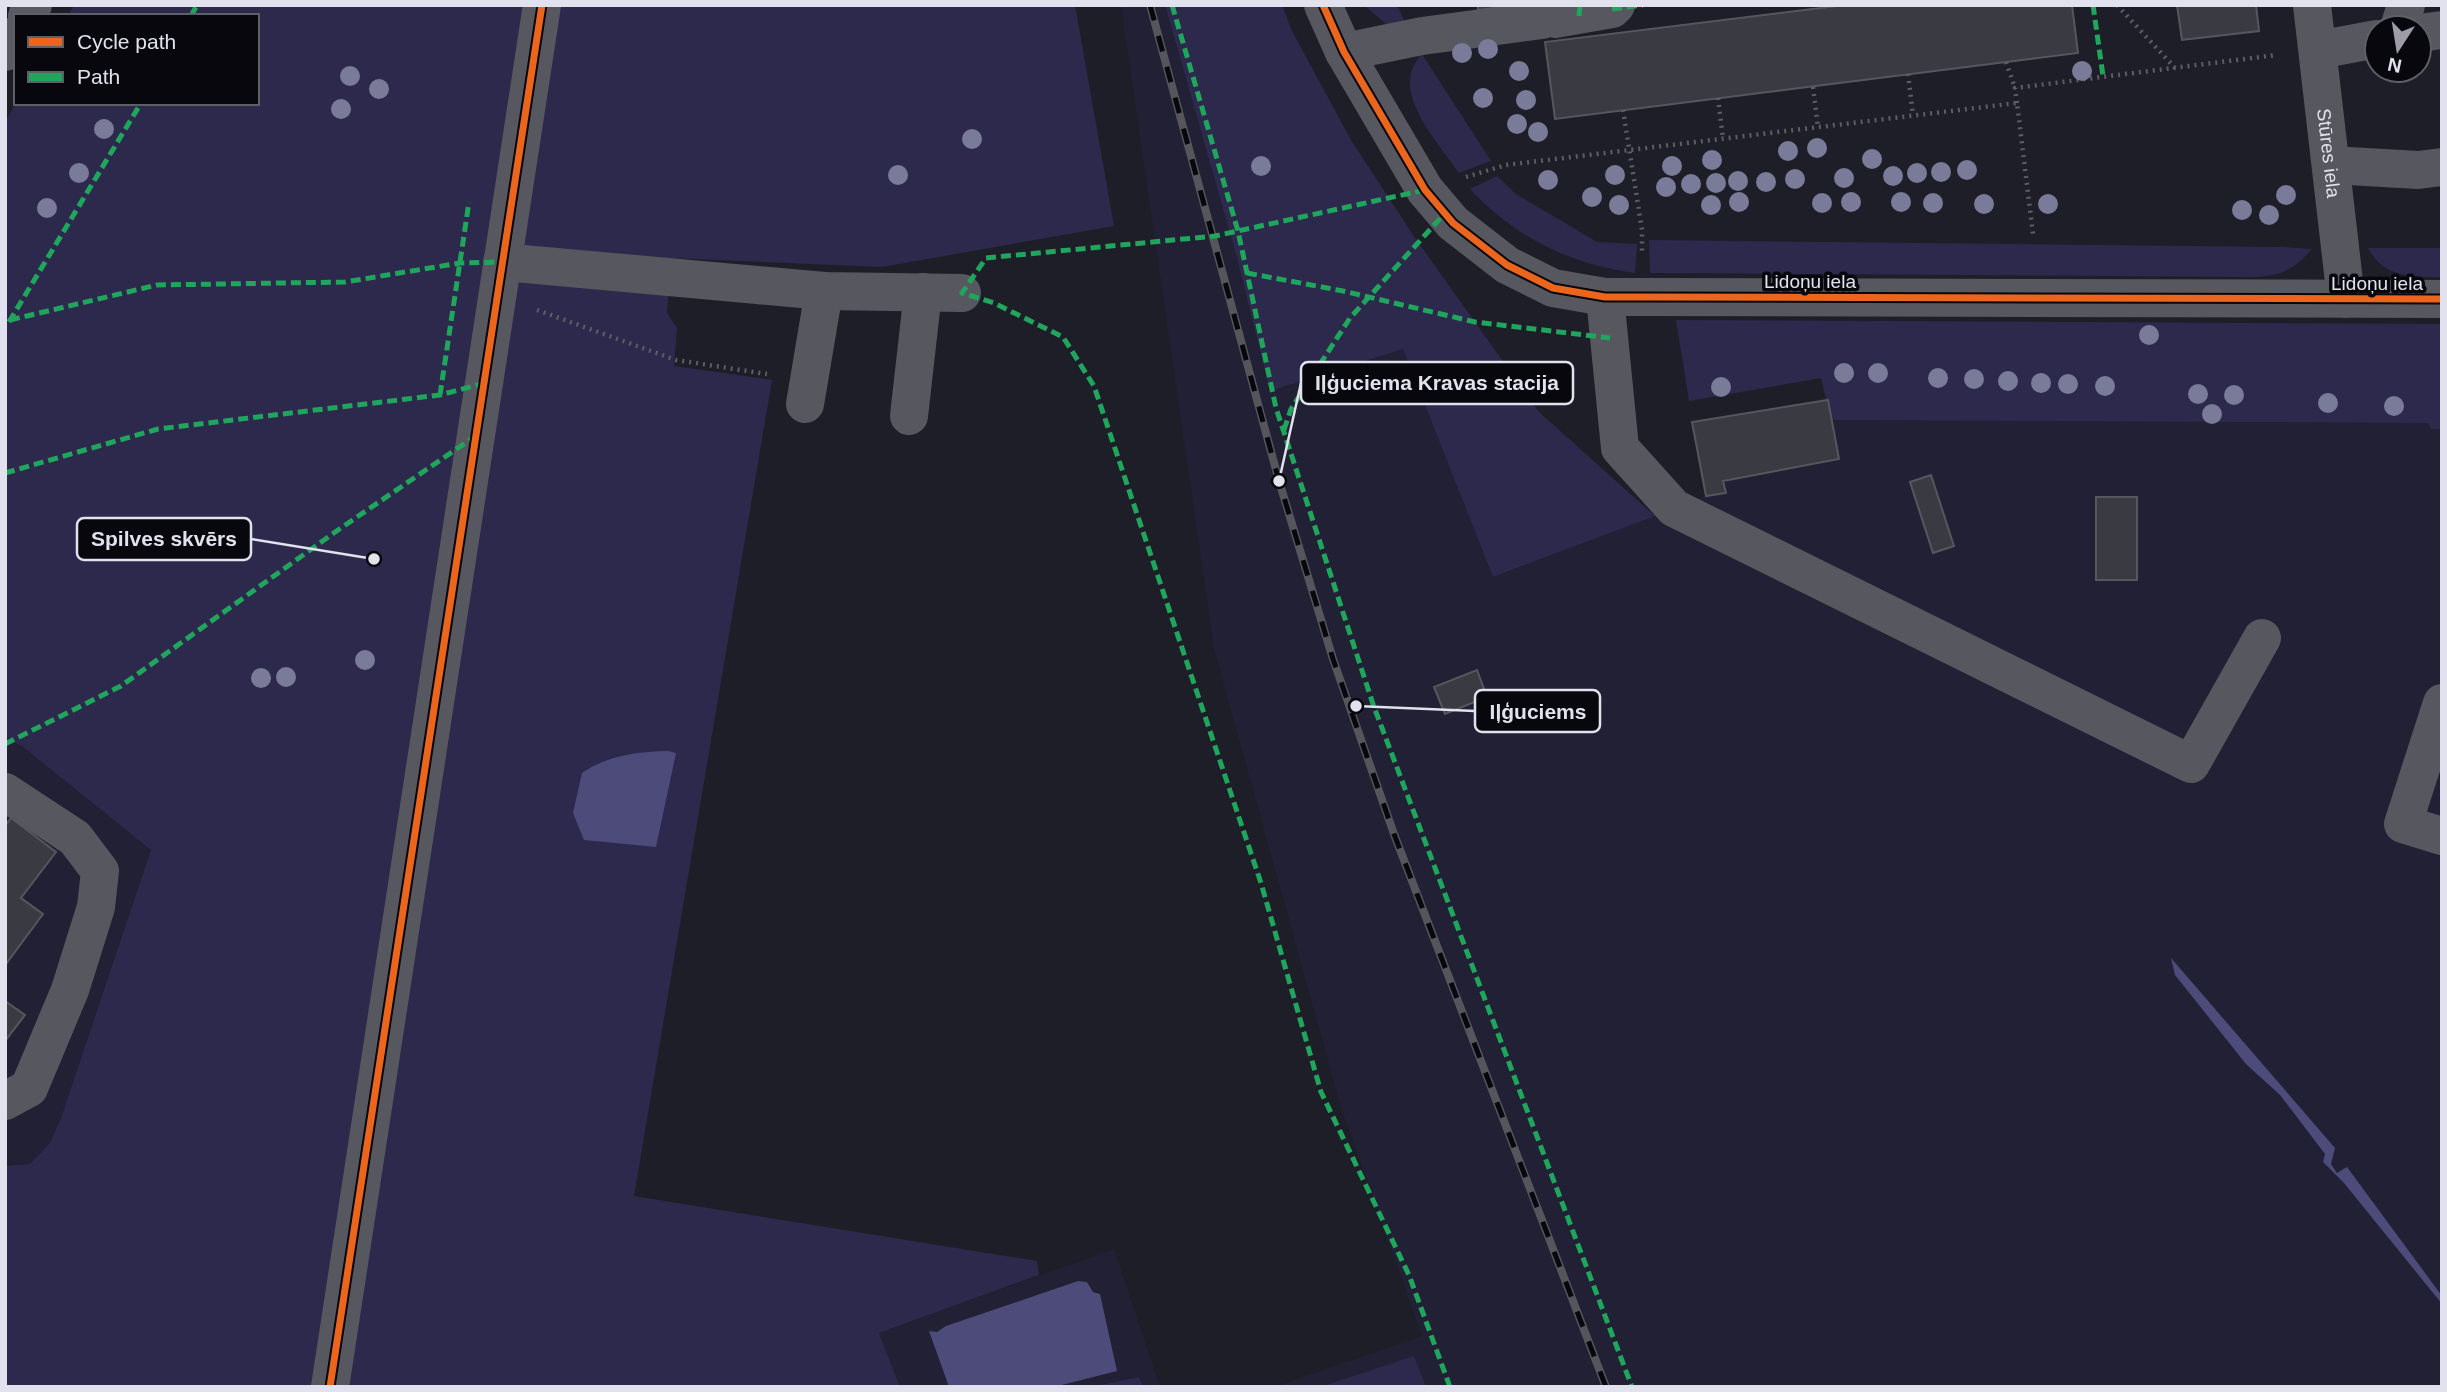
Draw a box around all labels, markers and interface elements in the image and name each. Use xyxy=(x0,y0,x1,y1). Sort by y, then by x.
legend xyxy=(14,14,259,105)
north arrow xyxy=(2363,14,2433,84)
text: Cycle path xyxy=(77,30,176,53)
text: N xyxy=(2386,53,2403,77)
text: Path xyxy=(77,65,120,88)
street label: Stūres iela xyxy=(2314,107,2345,199)
street label: Lidoņu iela xyxy=(1764,271,1856,292)
street label: Lidoņu iela xyxy=(2331,273,2423,294)
callout: Iļģuciema Kravas stacija xyxy=(1301,362,1573,404)
text: Iļģuciema Kravas stacija xyxy=(1315,371,1559,394)
callout: Spilves skvērs xyxy=(77,518,251,560)
text: Spilves skvērs xyxy=(91,527,237,550)
callout: Iļģuciems xyxy=(1475,690,1600,732)
text: Iļģuciems xyxy=(1490,700,1586,723)

